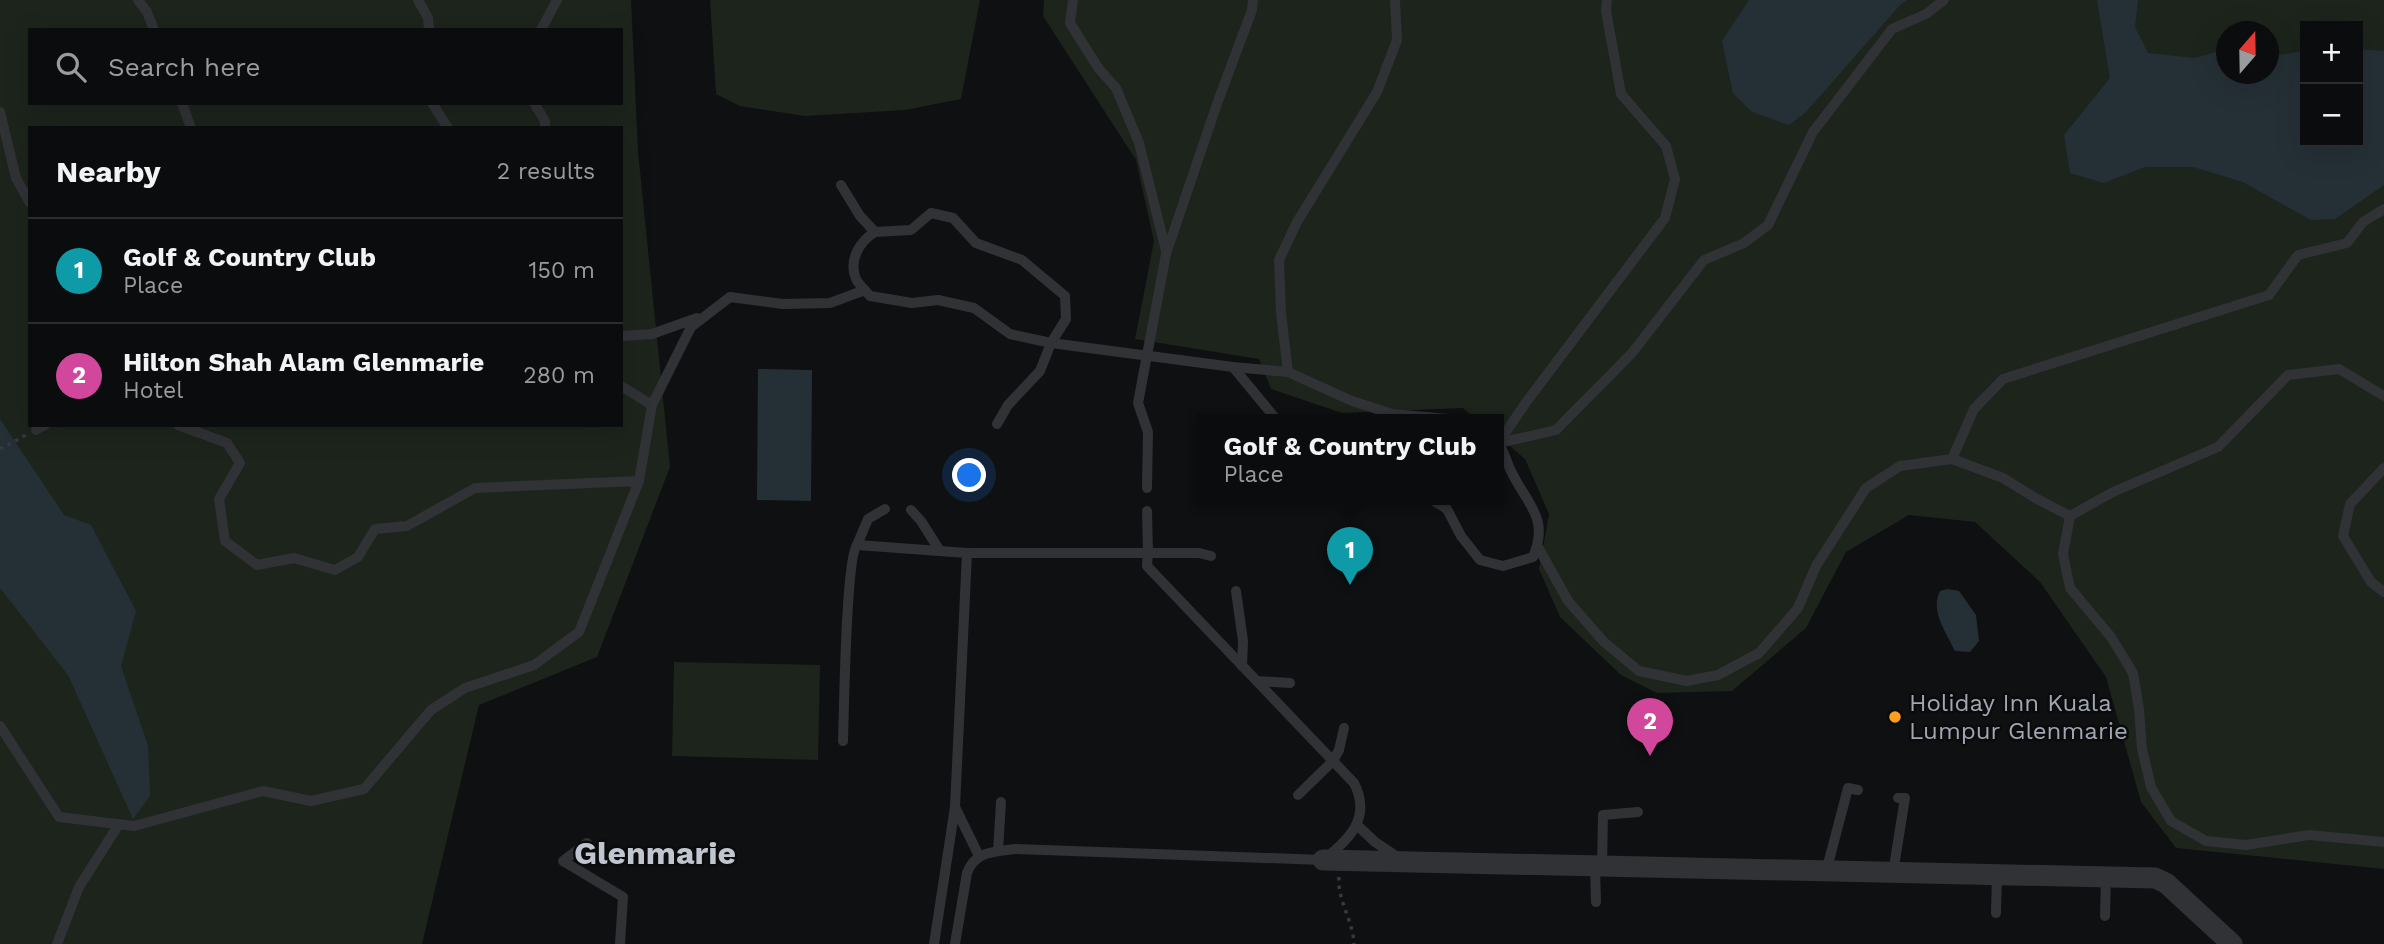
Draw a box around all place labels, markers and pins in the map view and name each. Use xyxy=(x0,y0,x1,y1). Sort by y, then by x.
pin: 1 xyxy=(1327,527,1373,585)
place label: Holiday Inn Kuala Lumpur Glenmarie xyxy=(1909,689,2128,745)
pin: 2 xyxy=(1627,698,1673,756)
marker: Holiday Inn Kuala Lumpur Glenmarie xyxy=(1887,709,1903,725)

